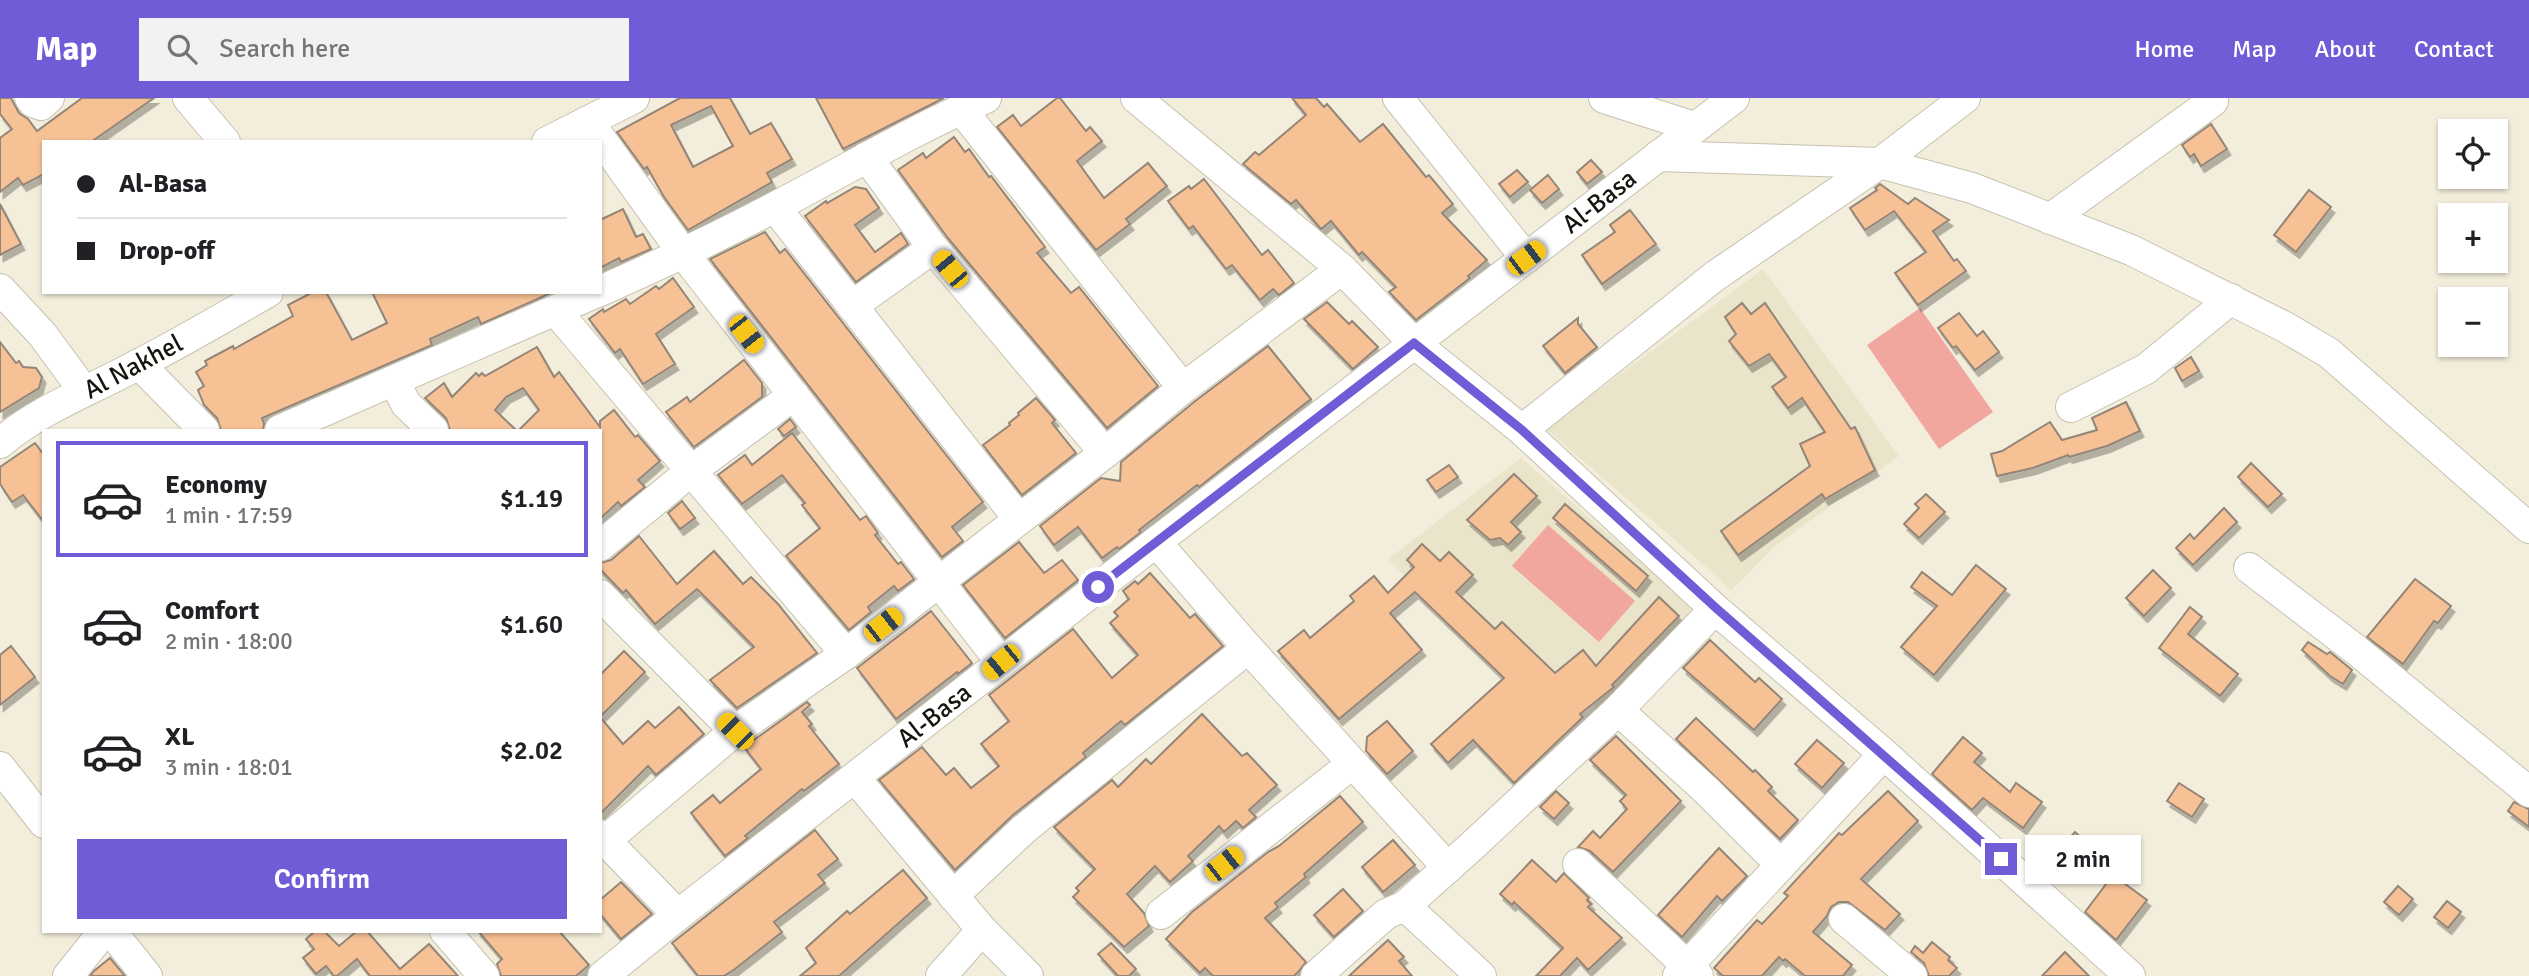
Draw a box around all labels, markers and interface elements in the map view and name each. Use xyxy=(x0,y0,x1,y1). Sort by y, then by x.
search box xyxy=(139,18,629,81)
text: Map xyxy=(35,29,97,70)
icon: search xyxy=(163,30,201,68)
text: Search here xyxy=(219,33,350,65)
text: Home xyxy=(2134,34,2194,64)
text: Map xyxy=(2232,34,2277,64)
text: About xyxy=(2315,34,2376,64)
text: Contact xyxy=(2414,34,2494,64)
map controls xyxy=(2438,119,2508,357)
button: locate xyxy=(2438,119,2508,189)
street label: Al-Basa xyxy=(1556,163,1643,241)
text: Al-Basa xyxy=(119,168,207,200)
button: + xyxy=(2438,203,2508,273)
text: Drop-off xyxy=(119,235,215,267)
car xyxy=(1503,237,1550,279)
car xyxy=(929,246,972,292)
button: − xyxy=(2438,287,2508,357)
car xyxy=(725,311,768,357)
street label: Al Nakhel xyxy=(78,327,189,406)
icon: car xyxy=(81,468,144,531)
text: Economy xyxy=(165,469,267,501)
text: $1.19 xyxy=(500,483,563,515)
text: 1 min · 17:59 xyxy=(165,501,293,530)
route start xyxy=(1082,571,1114,603)
icon: car xyxy=(81,594,144,657)
text: Comfort xyxy=(165,595,259,627)
car xyxy=(860,604,907,646)
text: $1.60 xyxy=(500,609,563,641)
text: 2 min · 18:00 xyxy=(165,627,293,656)
car xyxy=(979,641,1024,683)
street label: Al-Basa xyxy=(891,677,978,755)
car xyxy=(713,709,758,753)
icon: car xyxy=(81,720,144,783)
text: XL xyxy=(165,721,195,753)
text: $2.02 xyxy=(500,735,563,767)
text: 3 min · 18:01 xyxy=(165,753,293,782)
callout: 2 min xyxy=(2025,834,2141,884)
button: Confirm xyxy=(77,839,567,919)
car xyxy=(1201,843,1248,885)
route end xyxy=(1985,843,2017,875)
text: 2 min xyxy=(2055,845,2111,874)

